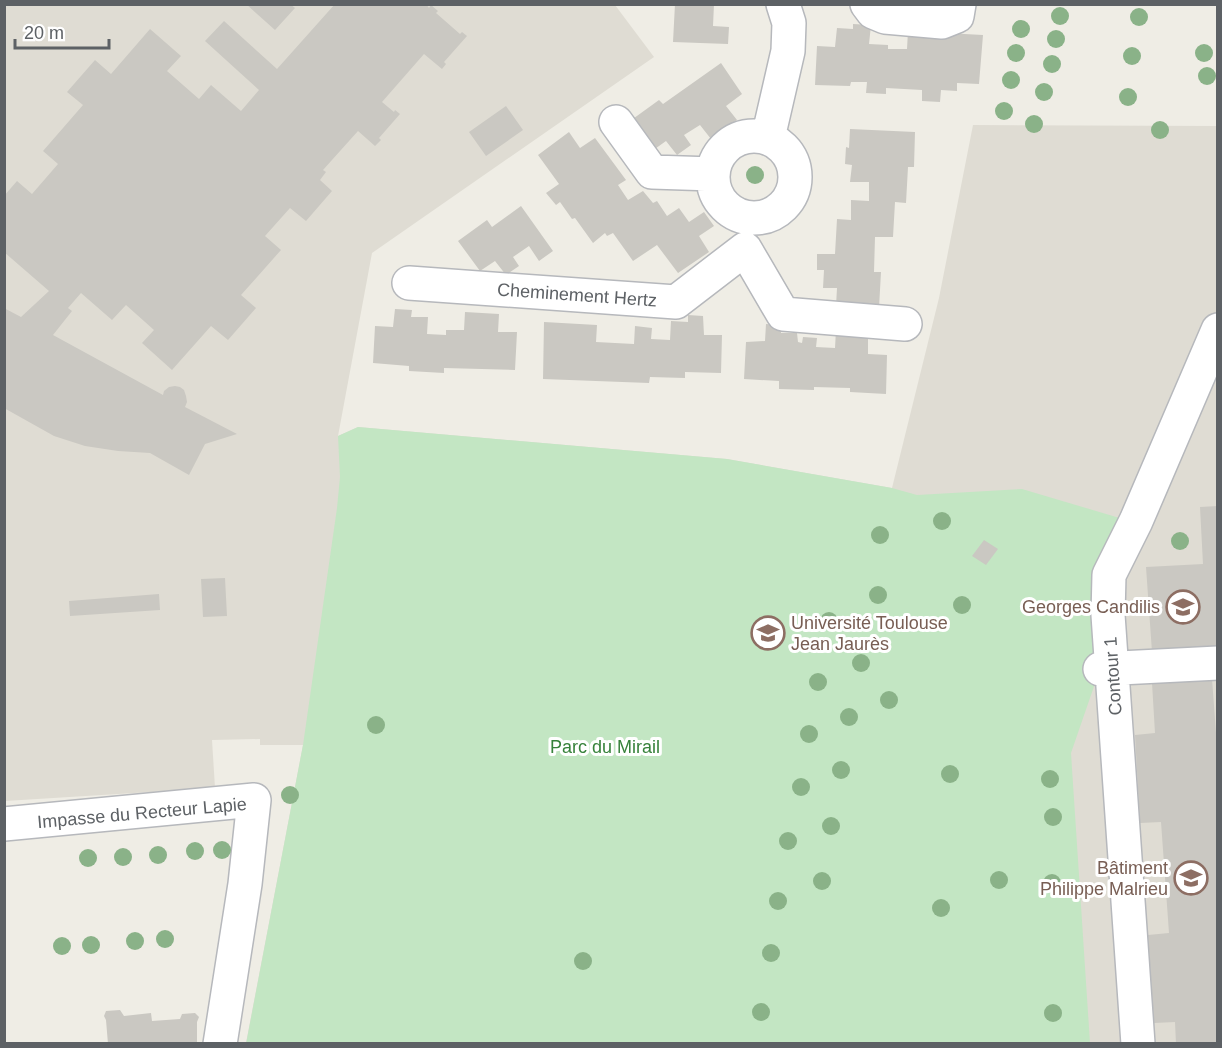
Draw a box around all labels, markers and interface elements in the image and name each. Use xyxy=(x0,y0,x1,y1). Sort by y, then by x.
scale bar xyxy=(15,12,110,50)
text: 20 m xyxy=(24,23,64,43)
street label: Cheminement Hertz xyxy=(496,279,658,311)
school or university icon: Georges Candilis xyxy=(1165,589,1201,625)
place label: Georges Candilis xyxy=(1022,597,1160,617)
place label: Université Toulouse Jean Jaurès xyxy=(791,613,948,654)
school or university icon: Université Toulouse Jean Jaurès xyxy=(750,615,786,651)
street label: Contour 1 xyxy=(1100,636,1126,716)
park label: Parc du Mirail xyxy=(550,737,660,757)
street label: Impasse du Recteur Lapie xyxy=(36,794,248,832)
place label: Bâtiment Philippe Malrieu xyxy=(1040,858,1168,899)
school or university icon: Bâtiment Philippe Malrieu xyxy=(1173,860,1209,896)

